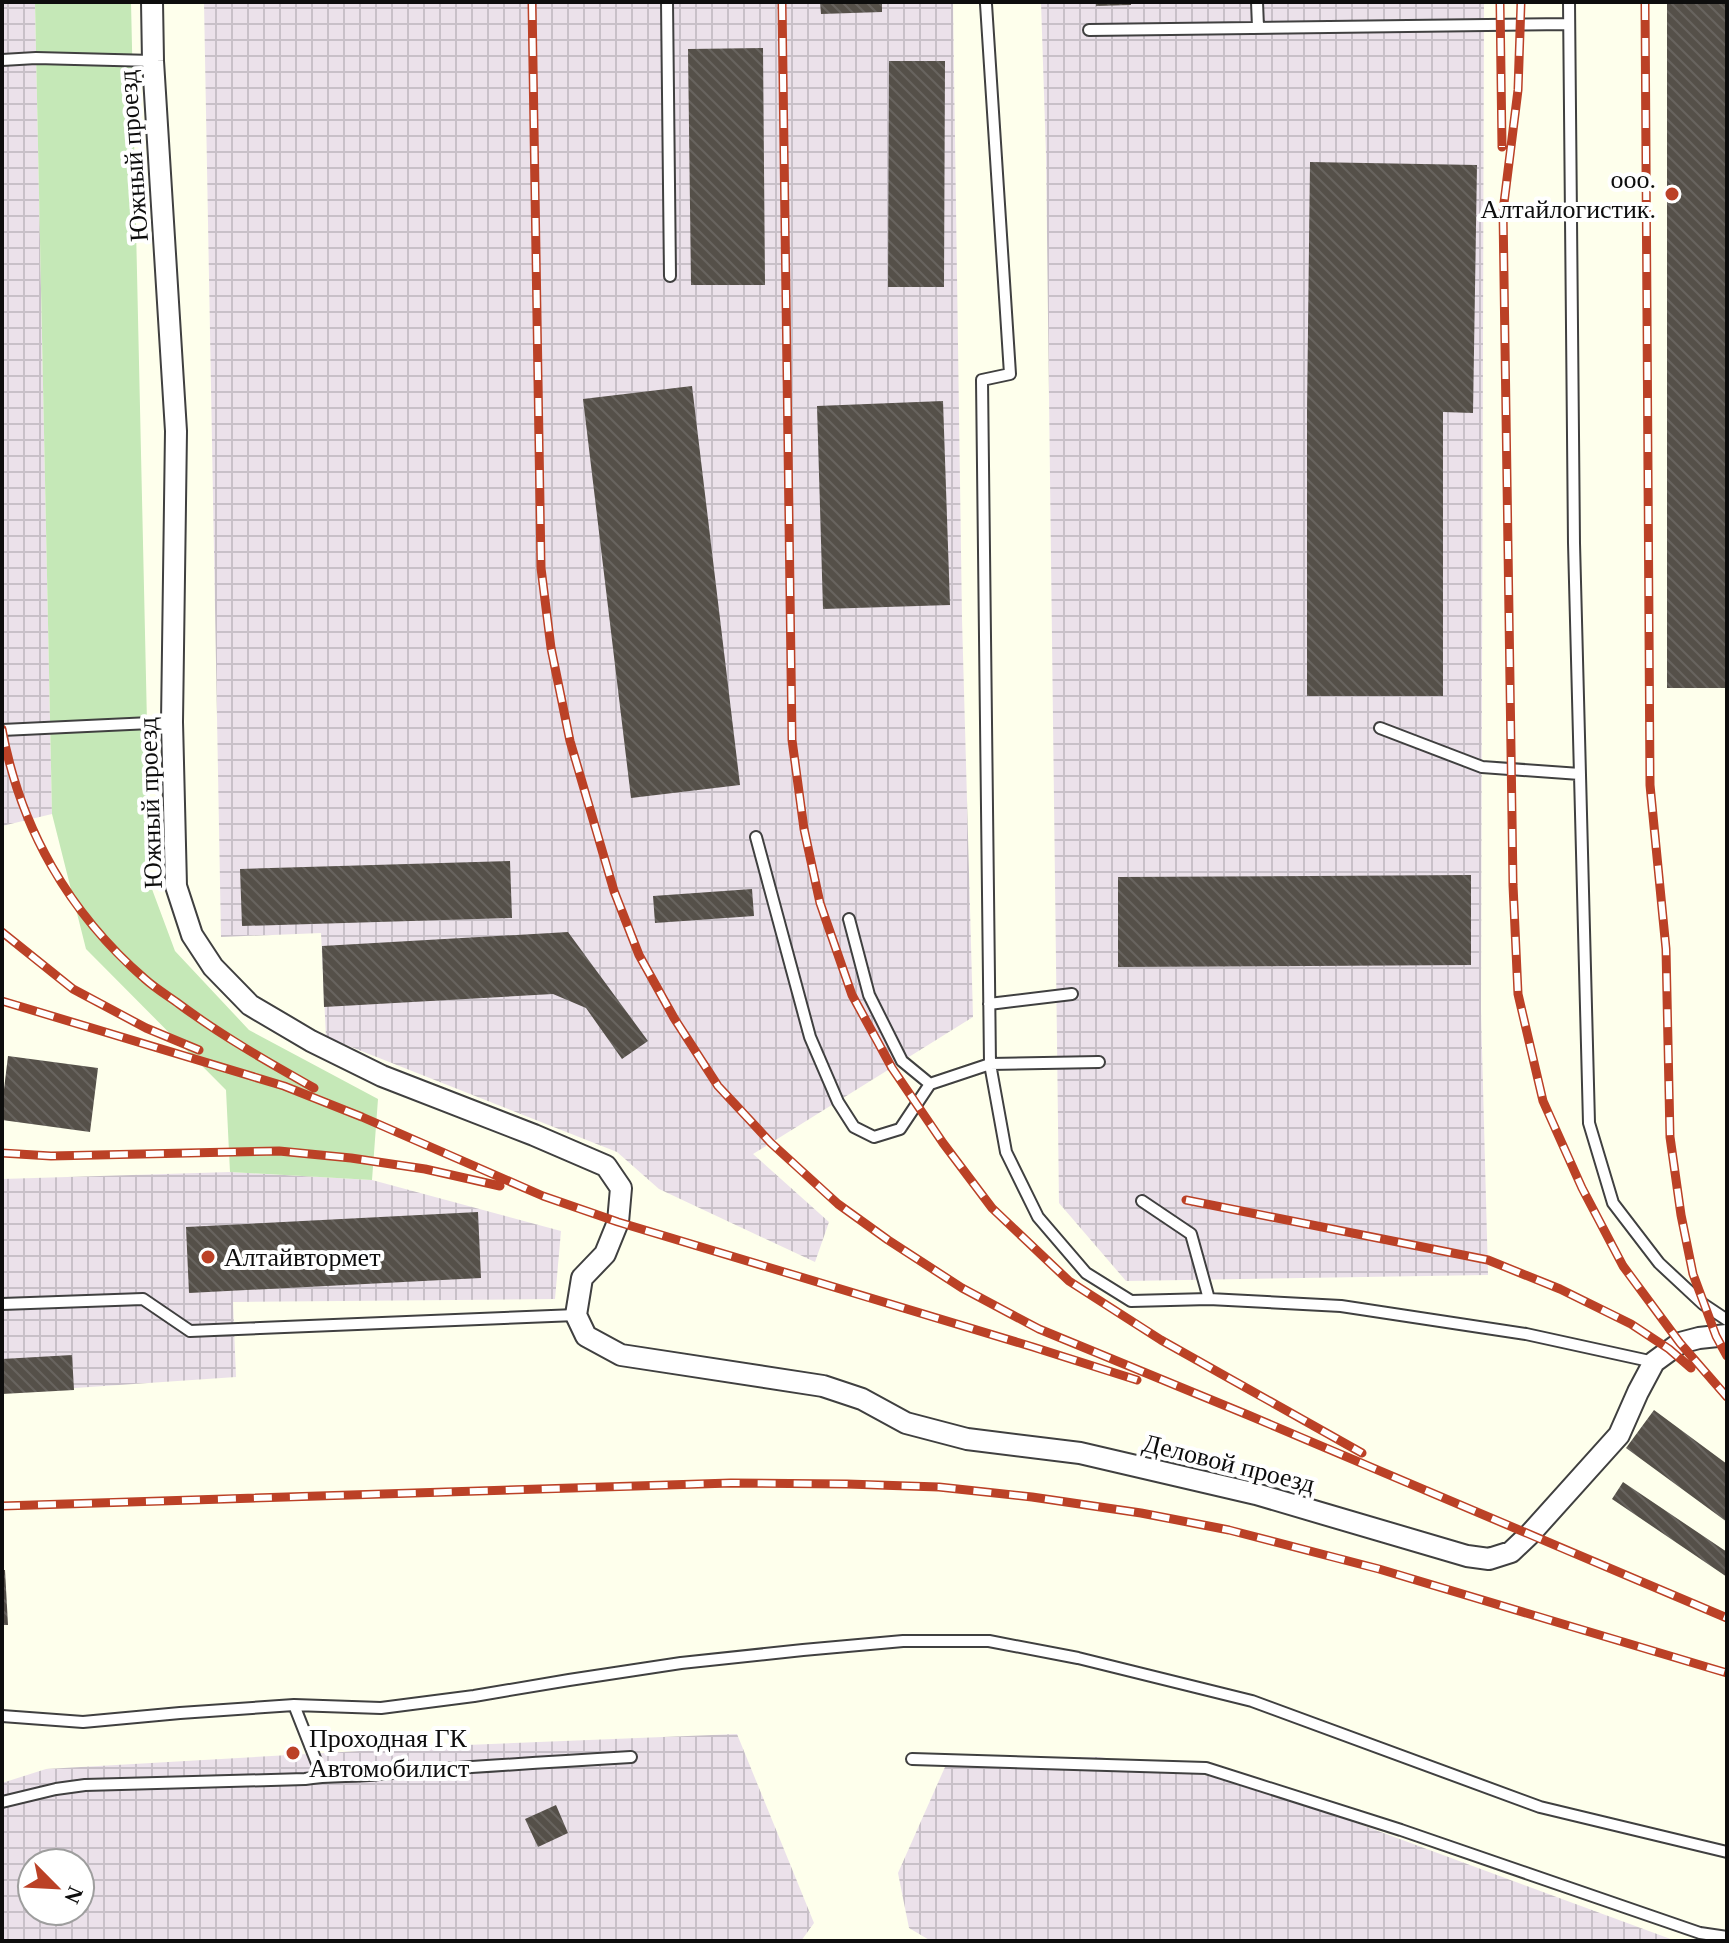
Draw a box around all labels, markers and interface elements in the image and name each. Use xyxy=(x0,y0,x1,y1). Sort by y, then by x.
street label: Южный проезд xyxy=(113,69,154,243)
place label: ооо. Алтайлогистик. xyxy=(1481,165,1656,224)
marker: ооо. Алтайлогистик. xyxy=(1663,185,1681,203)
street label: Южный проезд xyxy=(133,717,168,889)
place label: Алтайвтормет xyxy=(224,1243,381,1272)
marker: Алтайвтормет xyxy=(199,1248,217,1266)
street label: Деловой проезд xyxy=(1140,1428,1318,1499)
place label: Проходная ГК Автомобилист xyxy=(309,1724,469,1783)
marker: Проходная ГК Автомобилист xyxy=(284,1744,302,1762)
north arrow xyxy=(16,1847,96,1927)
text: N xyxy=(59,1883,88,1907)

